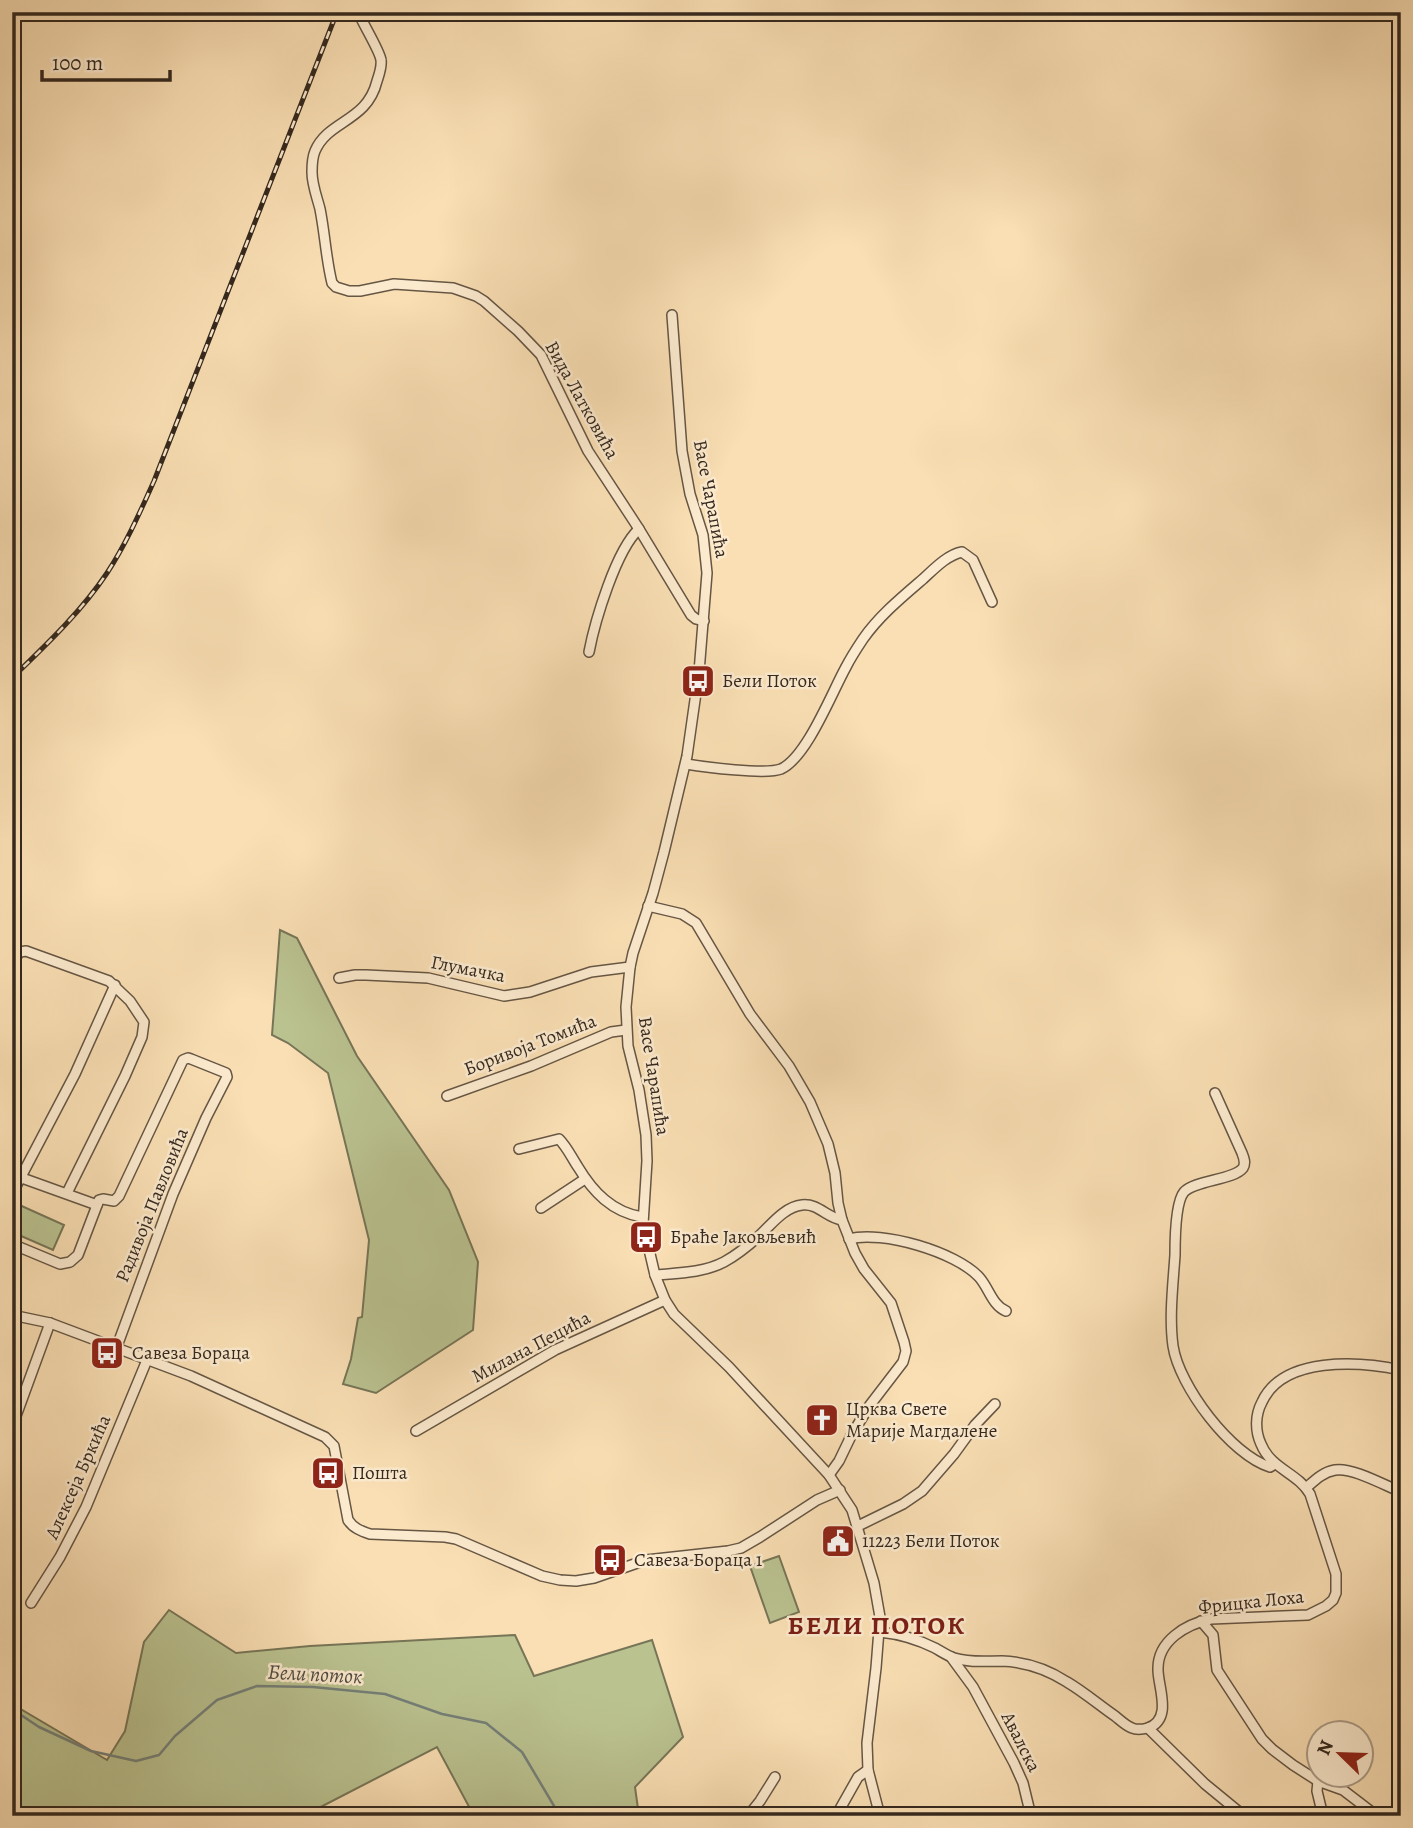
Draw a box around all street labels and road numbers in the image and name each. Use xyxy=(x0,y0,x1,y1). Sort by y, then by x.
street label: Вида Латковића xyxy=(539,336,625,464)
street label: Васе Чарапића xyxy=(687,438,735,561)
street label: Глумачка xyxy=(429,949,508,989)
street label: Боривоја Томића xyxy=(460,1008,600,1082)
street label: Васе Чарапића xyxy=(632,1015,676,1137)
street label: Радивоја Павловића xyxy=(109,1124,195,1286)
street label: Милана Пецића xyxy=(467,1305,595,1389)
street label: Алексеја Бркића xyxy=(39,1410,117,1544)
street label: Фрицка Лоха xyxy=(1197,1584,1305,1620)
street label: Авалска xyxy=(994,1707,1047,1777)

